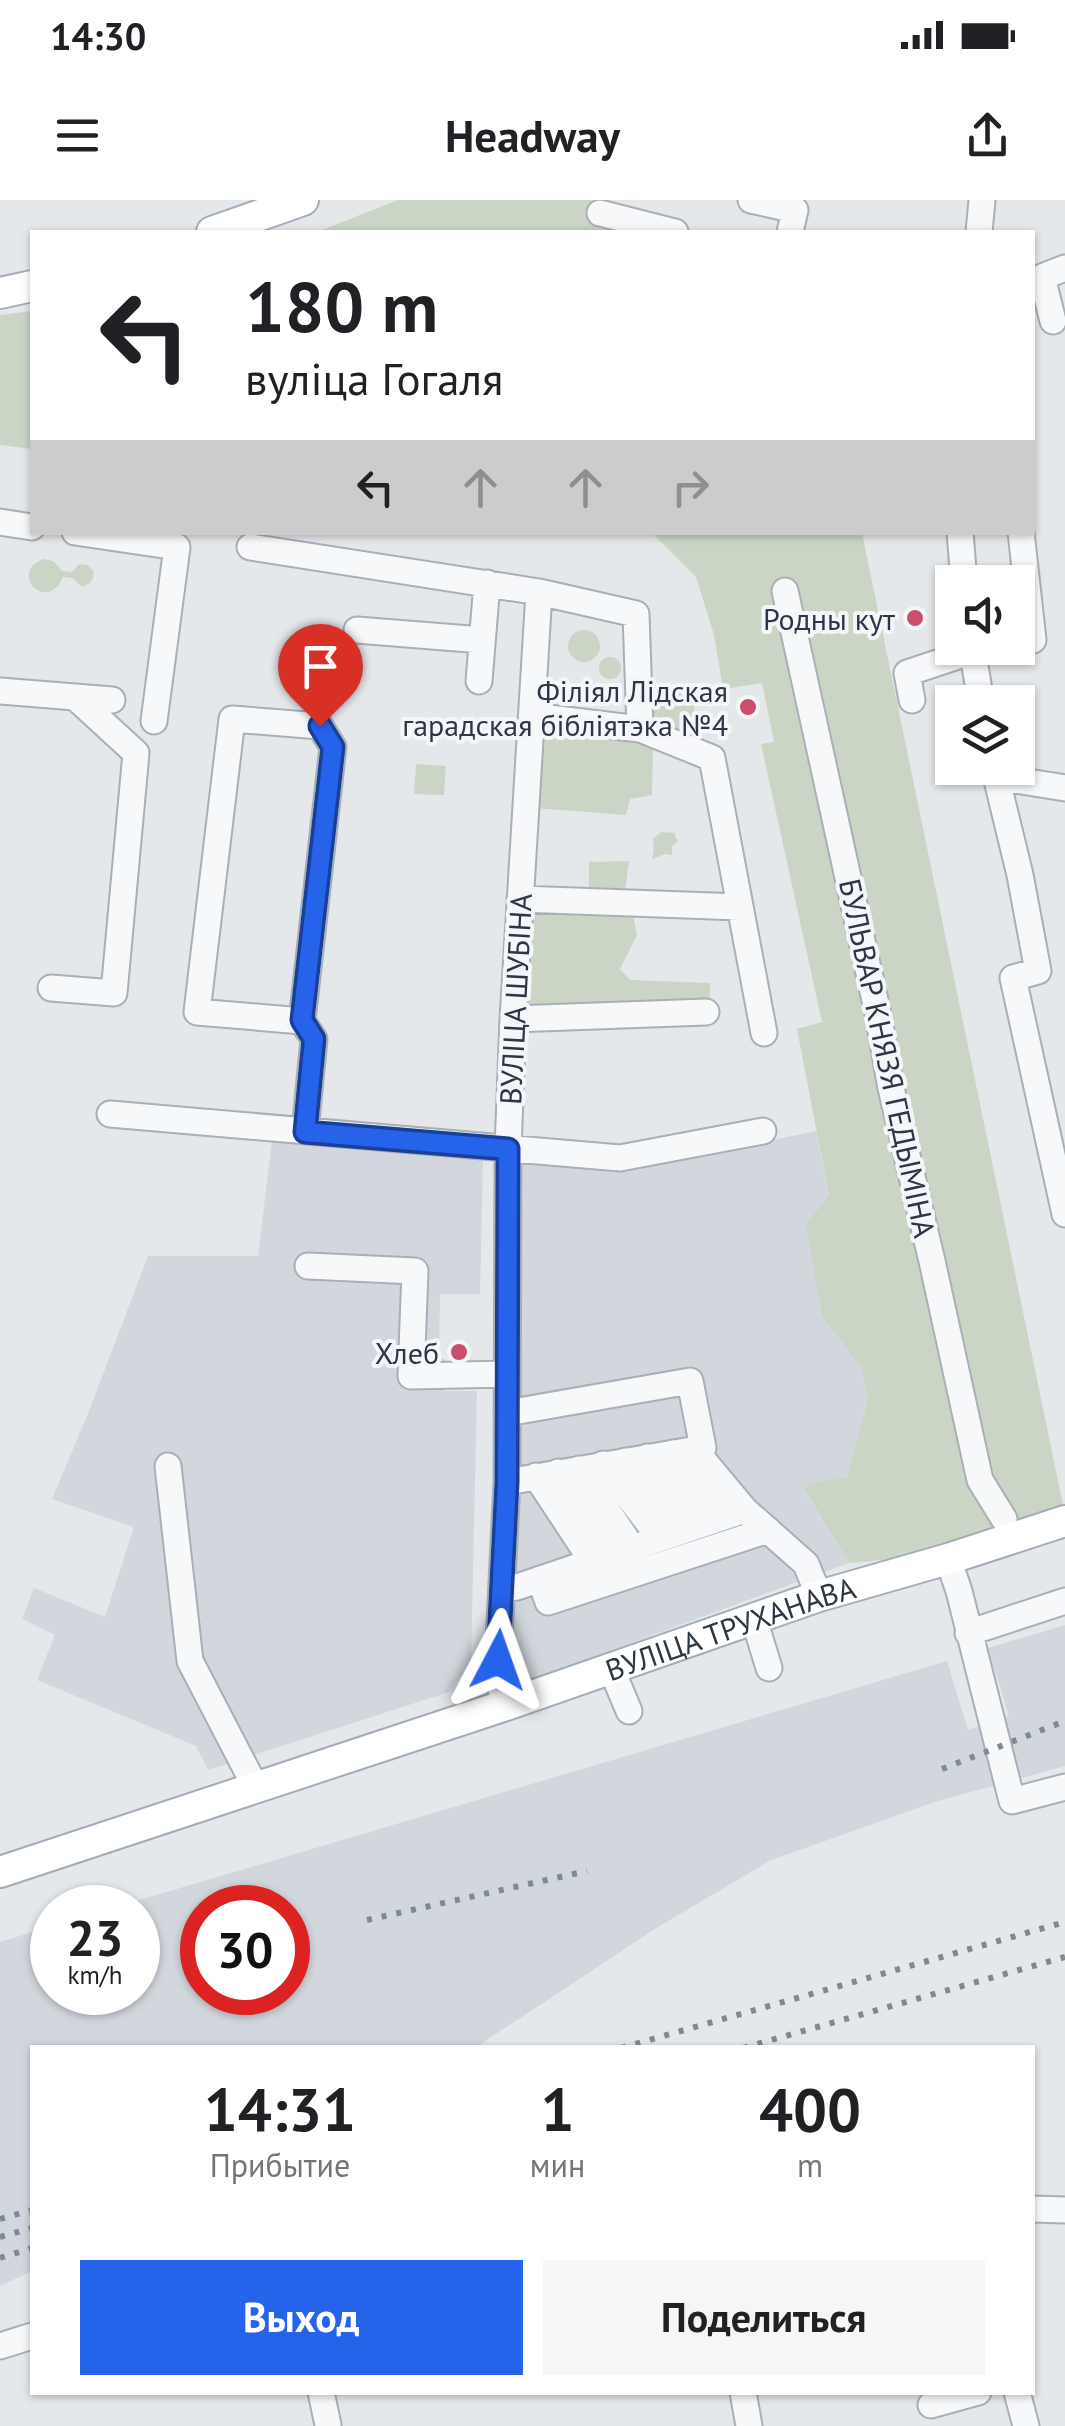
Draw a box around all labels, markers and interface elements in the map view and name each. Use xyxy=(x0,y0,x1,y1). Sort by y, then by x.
text: 14:30 xyxy=(50,11,146,60)
text: Headway xyxy=(445,106,620,164)
icon: menu xyxy=(50,108,105,163)
icon: share xyxy=(960,108,1015,163)
text: 180 m xyxy=(245,261,438,351)
icon: left xyxy=(80,270,210,400)
text: вуліца Гогаля xyxy=(245,349,503,407)
icon: left xyxy=(348,460,403,515)
icon: ahead xyxy=(453,460,508,515)
icon: ahead xyxy=(558,460,613,515)
icon: right xyxy=(663,460,718,515)
map controls xyxy=(935,565,1035,785)
button: sound xyxy=(935,565,1035,665)
place label: Родны кут xyxy=(763,599,895,638)
marker: Родны кут xyxy=(904,607,926,629)
pin xyxy=(278,624,363,727)
icon: arrive xyxy=(293,639,348,694)
place label: Філіял Лідская гарадская бібліятэка №4 xyxy=(402,671,728,744)
button: layers xyxy=(935,685,1035,785)
marker: Філіял Лідская гарадская бібліятэка №4 xyxy=(737,696,759,718)
street label: БУЛЬВАР КНЯЗЯ ГЕДЫМІНА xyxy=(831,875,945,1241)
street label: ВУЛІЦА ШУБІНА xyxy=(490,892,540,1106)
place label: Хлеб xyxy=(375,1333,439,1372)
marker: Хлеб xyxy=(448,1341,470,1363)
street label: ВУЛІЦА ТРУХАНАВА xyxy=(600,1567,860,1688)
position arrow xyxy=(446,1608,550,1712)
speed limit sign: 30 xyxy=(180,1885,310,2015)
text: 23 xyxy=(67,1905,123,1970)
text: km/h xyxy=(68,1959,122,1991)
text: 14:31 xyxy=(204,2070,356,2148)
text: 1 xyxy=(541,2070,575,2148)
text: 400 xyxy=(759,2070,861,2148)
text: Прибытие xyxy=(210,2144,350,2186)
text: мин xyxy=(530,2144,585,2186)
text: m xyxy=(797,2144,823,2186)
button: Выход xyxy=(80,2260,523,2375)
button: Поделиться xyxy=(543,2260,985,2375)

